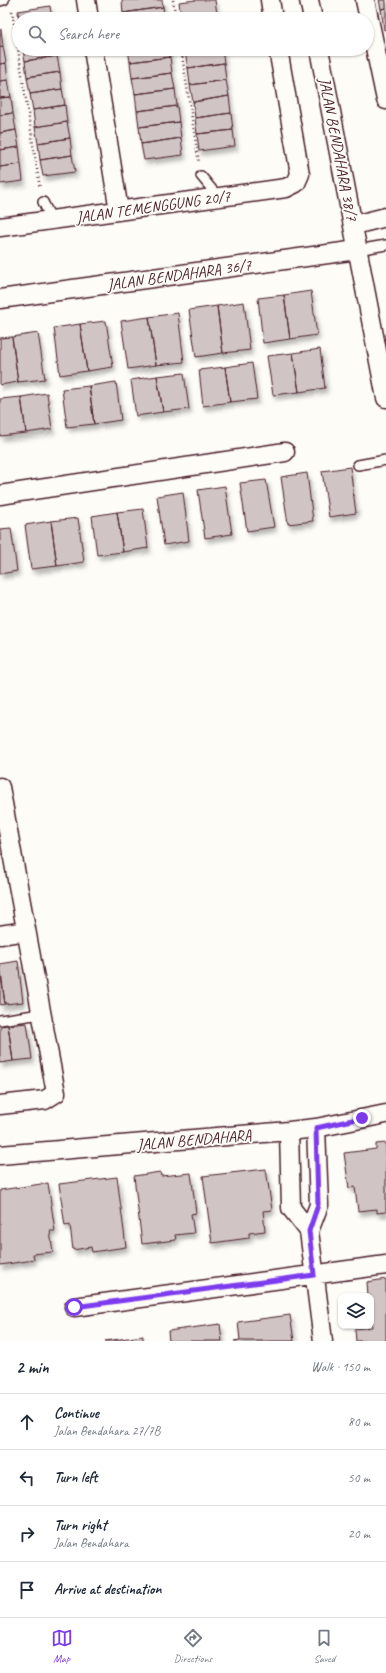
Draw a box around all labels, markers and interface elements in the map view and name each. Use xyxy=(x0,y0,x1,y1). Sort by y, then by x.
search box xyxy=(12,12,374,56)
icon: search xyxy=(26,23,48,45)
text: Search here xyxy=(58,25,119,44)
street label: JALAN BENDAHARA 38/7 xyxy=(314,75,362,223)
street label: JALAN TEMENGGUNG 20/7 xyxy=(74,186,232,228)
street label: JALAN BENDAHARA 36/7 xyxy=(105,255,253,295)
route end xyxy=(353,1109,371,1127)
street label: JALAN BENDAHARA xyxy=(135,1125,253,1155)
map controls xyxy=(338,1293,374,1329)
button: layers xyxy=(338,1293,374,1329)
route start xyxy=(65,1298,83,1316)
text: 2 min xyxy=(16,1357,49,1378)
text: Walk · 150 m xyxy=(311,1359,370,1375)
text: Continue xyxy=(54,1404,99,1423)
icon: ahead xyxy=(16,1411,38,1433)
text: 80 m xyxy=(348,1414,370,1430)
text: Jalan Bendahara 27/7B xyxy=(54,1423,160,1439)
icon: left xyxy=(16,1467,38,1489)
text: Turn left xyxy=(54,1468,97,1487)
text: 50 m xyxy=(348,1470,370,1486)
text: Turn right xyxy=(54,1516,107,1535)
icon: right xyxy=(16,1523,38,1545)
text: 20 m xyxy=(348,1526,370,1542)
text: Jalan Bendahara xyxy=(54,1535,129,1551)
icon: arrive xyxy=(16,1579,38,1601)
text: Arrive at destination xyxy=(54,1580,161,1599)
tab: Map xyxy=(51,1627,73,1665)
tab: Directions xyxy=(174,1627,212,1665)
tab: Saved xyxy=(313,1627,335,1665)

